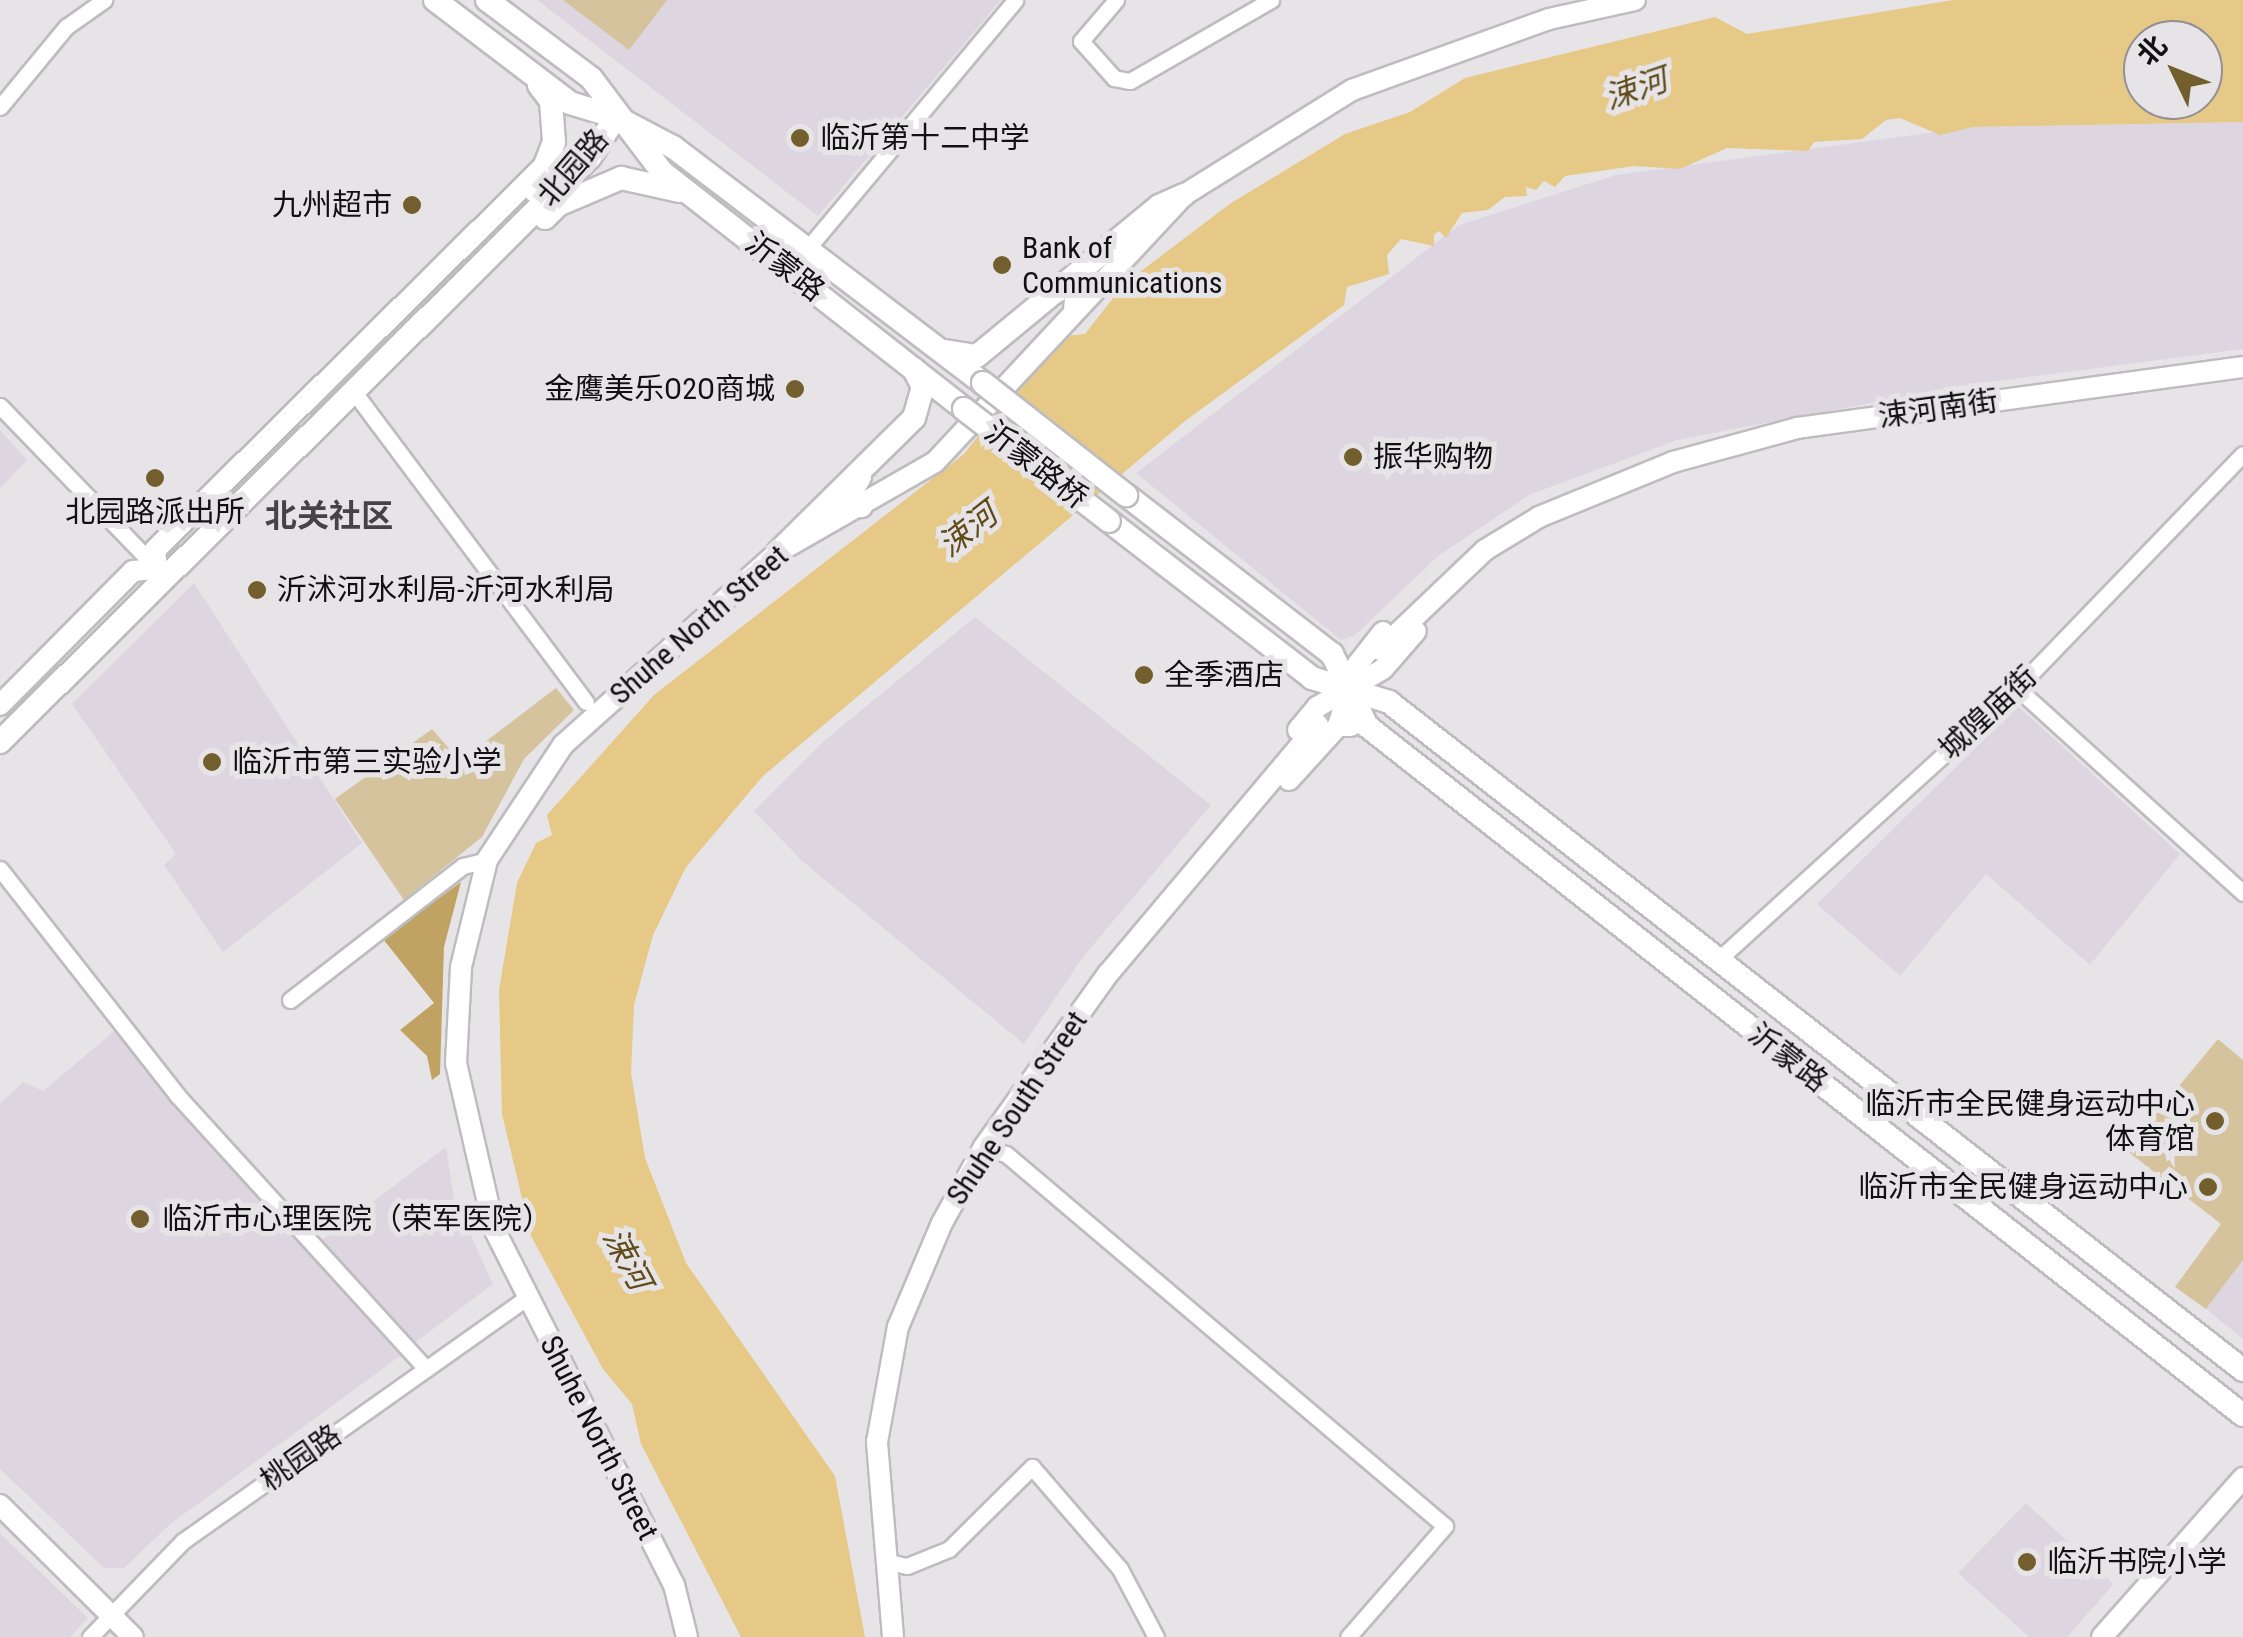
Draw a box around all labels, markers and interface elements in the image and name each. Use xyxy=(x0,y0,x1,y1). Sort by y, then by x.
north arrow xyxy=(2123,20,2223,120)
text: 北 xyxy=(2131,29,2174,72)
water label: 涑河 xyxy=(1599,60,1673,118)
place label: 临沂第十二中学 xyxy=(820,120,1030,156)
street label: 北园路 xyxy=(530,122,616,214)
marker: 临沂第十二中学 xyxy=(789,127,811,149)
place label: 九州超市 xyxy=(272,187,392,223)
marker: 九州超市 xyxy=(401,194,423,216)
street label: 沂蒙路 xyxy=(738,225,832,309)
place label: Bank of Communications xyxy=(1022,230,1222,300)
marker: Bank of Communications xyxy=(991,254,1013,276)
place label: 金鹰美乐O2O商城 xyxy=(544,371,775,407)
marker: 金鹰美乐O2O商城 xyxy=(784,378,806,400)
street label: 涑河南街 xyxy=(1876,383,2000,435)
street label: 沂蒙路桥 xyxy=(978,414,1094,516)
place label: 振华购物 xyxy=(1373,439,1493,475)
marker: 振华购物 xyxy=(1342,446,1364,468)
marker: 北园路派出所 xyxy=(144,467,166,489)
place label: 北园路派出所 xyxy=(65,494,245,530)
water label: 涑河 xyxy=(931,495,1005,565)
district label: 北关社区 xyxy=(265,497,393,535)
street label: Shuhe North Street xyxy=(603,538,795,712)
place label: 沂沭河水利局-沂河水利局 xyxy=(277,572,614,608)
marker: 沂沭河水利局-沂河水利局 xyxy=(246,579,268,601)
place label: 全季酒店 xyxy=(1164,657,1284,693)
street label: 城隍庙街 xyxy=(1932,659,2044,767)
marker: 全季酒店 xyxy=(1133,664,1155,686)
place label: 临沂市第三实验小学 xyxy=(232,744,502,780)
marker: 临沂市第三实验小学 xyxy=(201,751,223,773)
street label: Shuhe South Street xyxy=(939,1004,1095,1212)
street label: 沂蒙路 xyxy=(1741,1016,1835,1100)
place label: 临沂市全民健身运动中心 体育馆 xyxy=(1865,1086,2195,1156)
marker: 临沂市全民健身运动中心 体育馆 xyxy=(2204,1110,2226,1132)
place label: 临沂市全民健身运动中心 xyxy=(1858,1169,2188,1205)
marker: 临沂市全民健身运动中心 xyxy=(2197,1176,2219,1198)
place label: 临沂市心理医院（荣军医院） xyxy=(162,1201,552,1237)
marker: 临沂市心理医院（荣军医院） xyxy=(127,1206,153,1232)
water label: 涑河 xyxy=(595,1222,659,1296)
street label: Shuhe North Street xyxy=(532,1330,666,1546)
street label: 桃园路 xyxy=(254,1417,348,1499)
place label: 临沂书院小学 xyxy=(2047,1544,2227,1580)
marker: 临沂书院小学 xyxy=(2016,1551,2038,1573)

